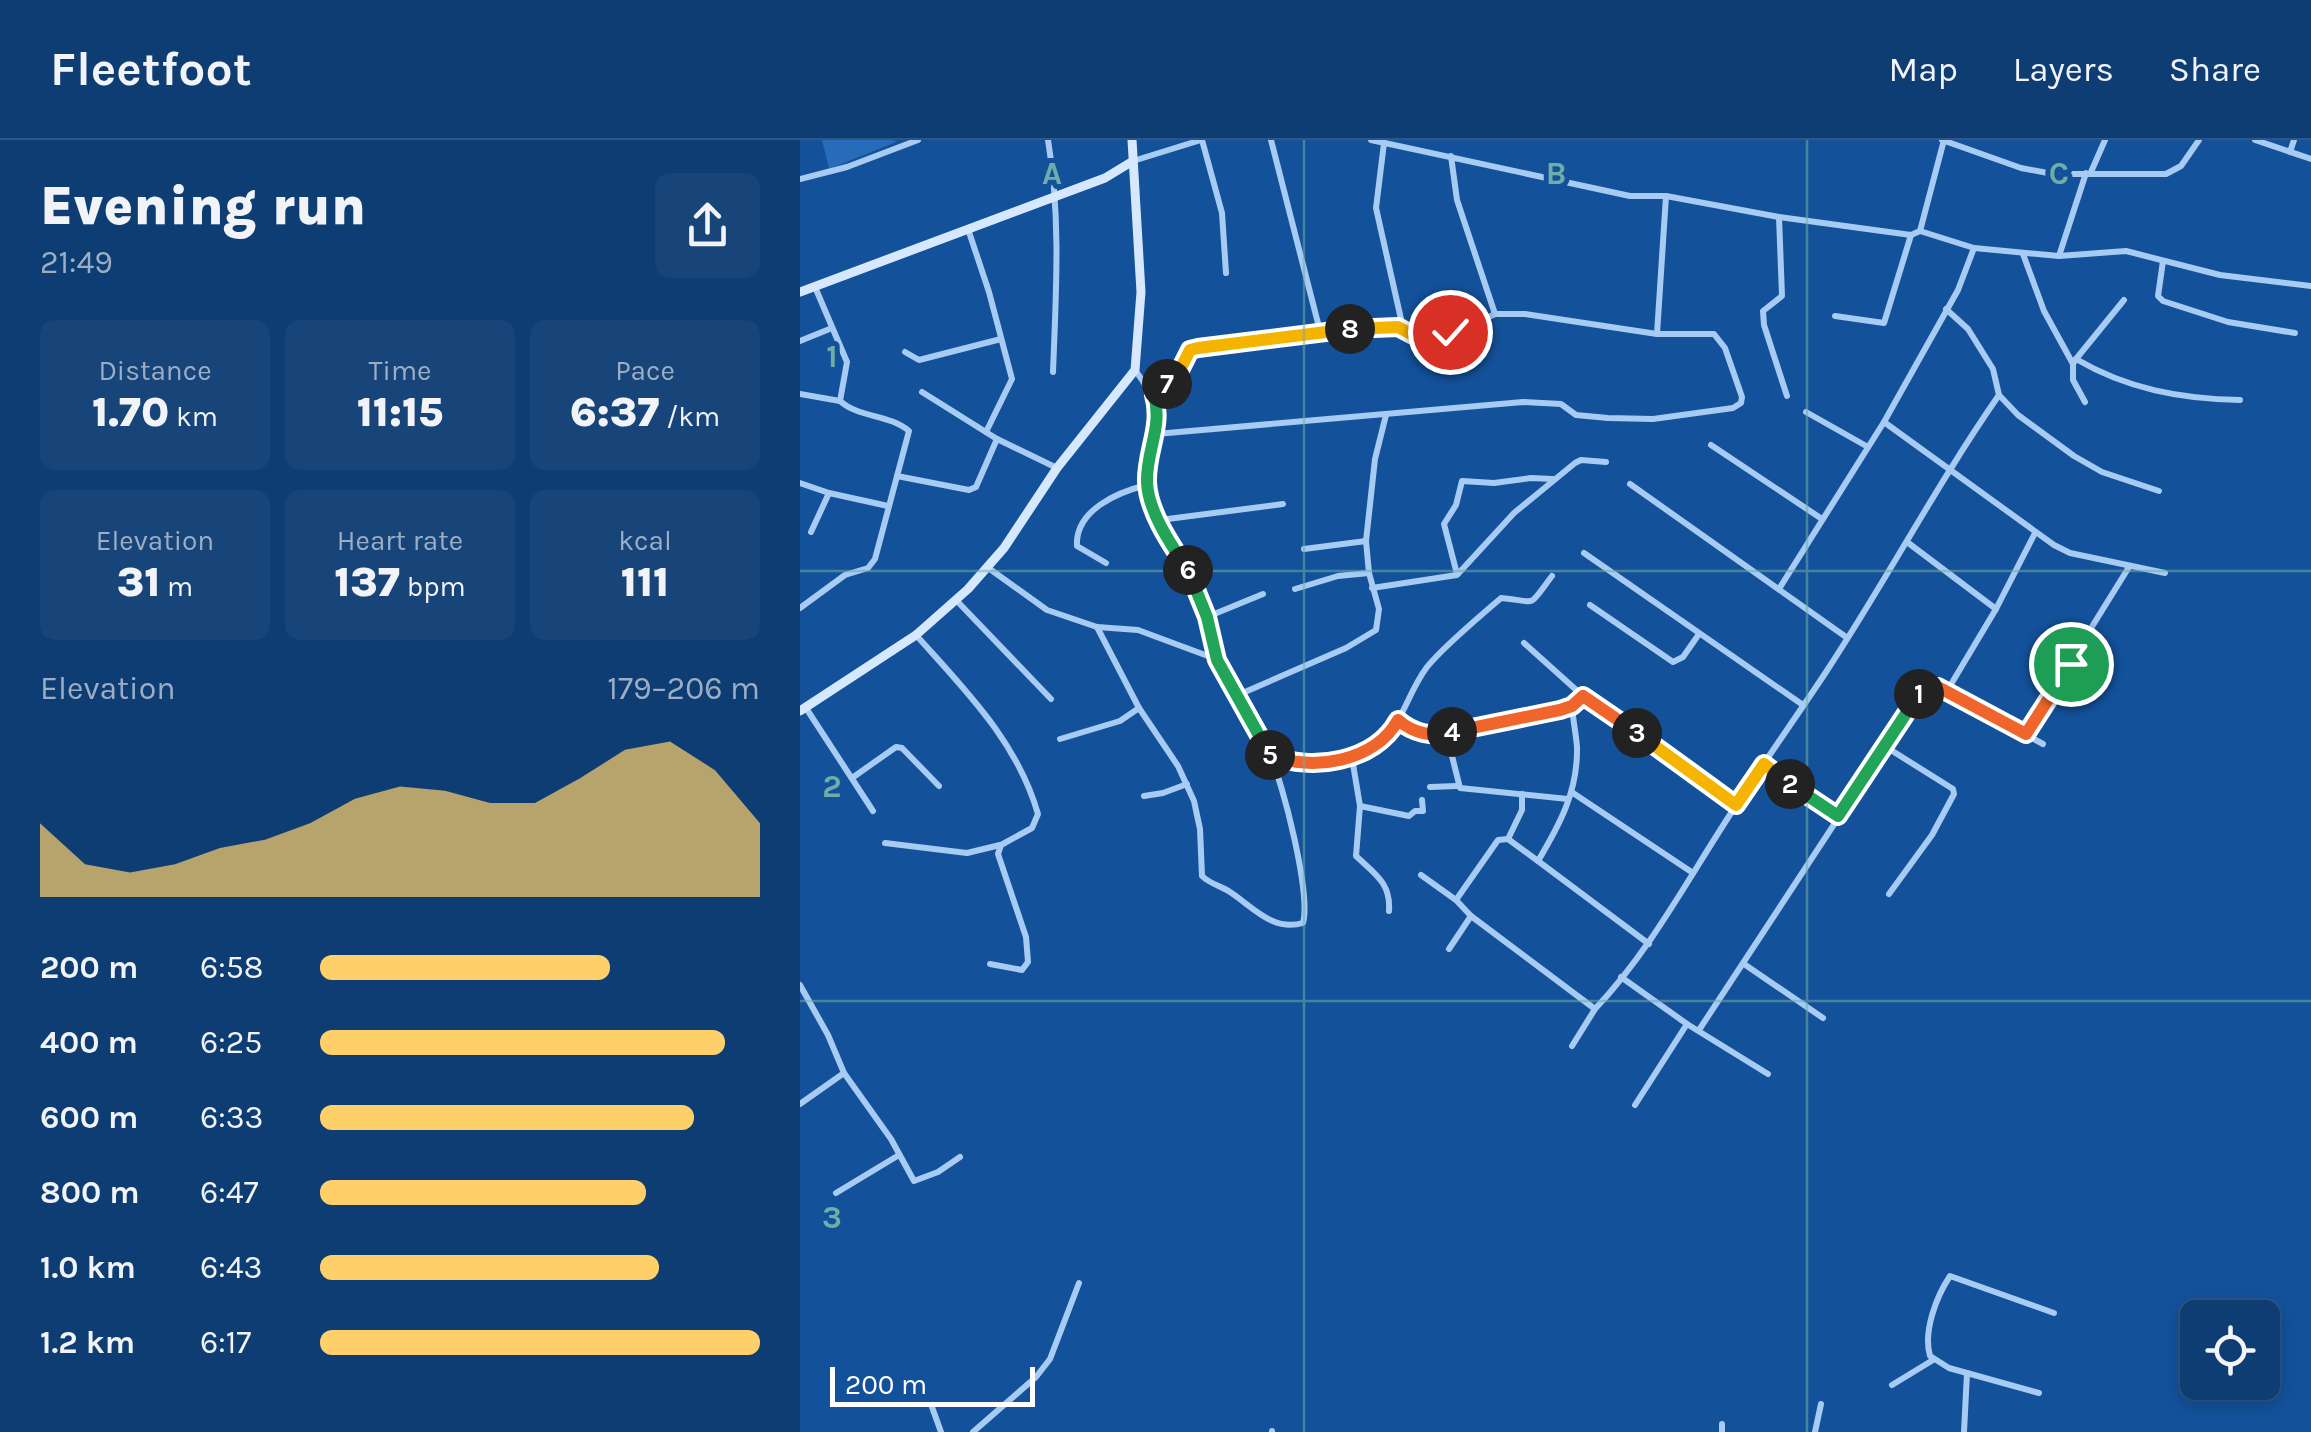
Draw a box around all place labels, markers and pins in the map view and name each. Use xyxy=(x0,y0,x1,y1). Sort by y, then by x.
pin xyxy=(1408,290,1493,375)
pin: 8 xyxy=(1325,304,1375,354)
pin: 7 xyxy=(1142,359,1192,409)
pin: 6 xyxy=(1163,545,1213,595)
pin xyxy=(2029,622,2114,707)
pin: 1 xyxy=(1894,669,1944,719)
pin: 4 xyxy=(1427,707,1477,757)
pin: 3 xyxy=(1612,708,1662,758)
pin: 5 xyxy=(1245,730,1295,780)
pin: 2 xyxy=(1765,759,1815,809)

